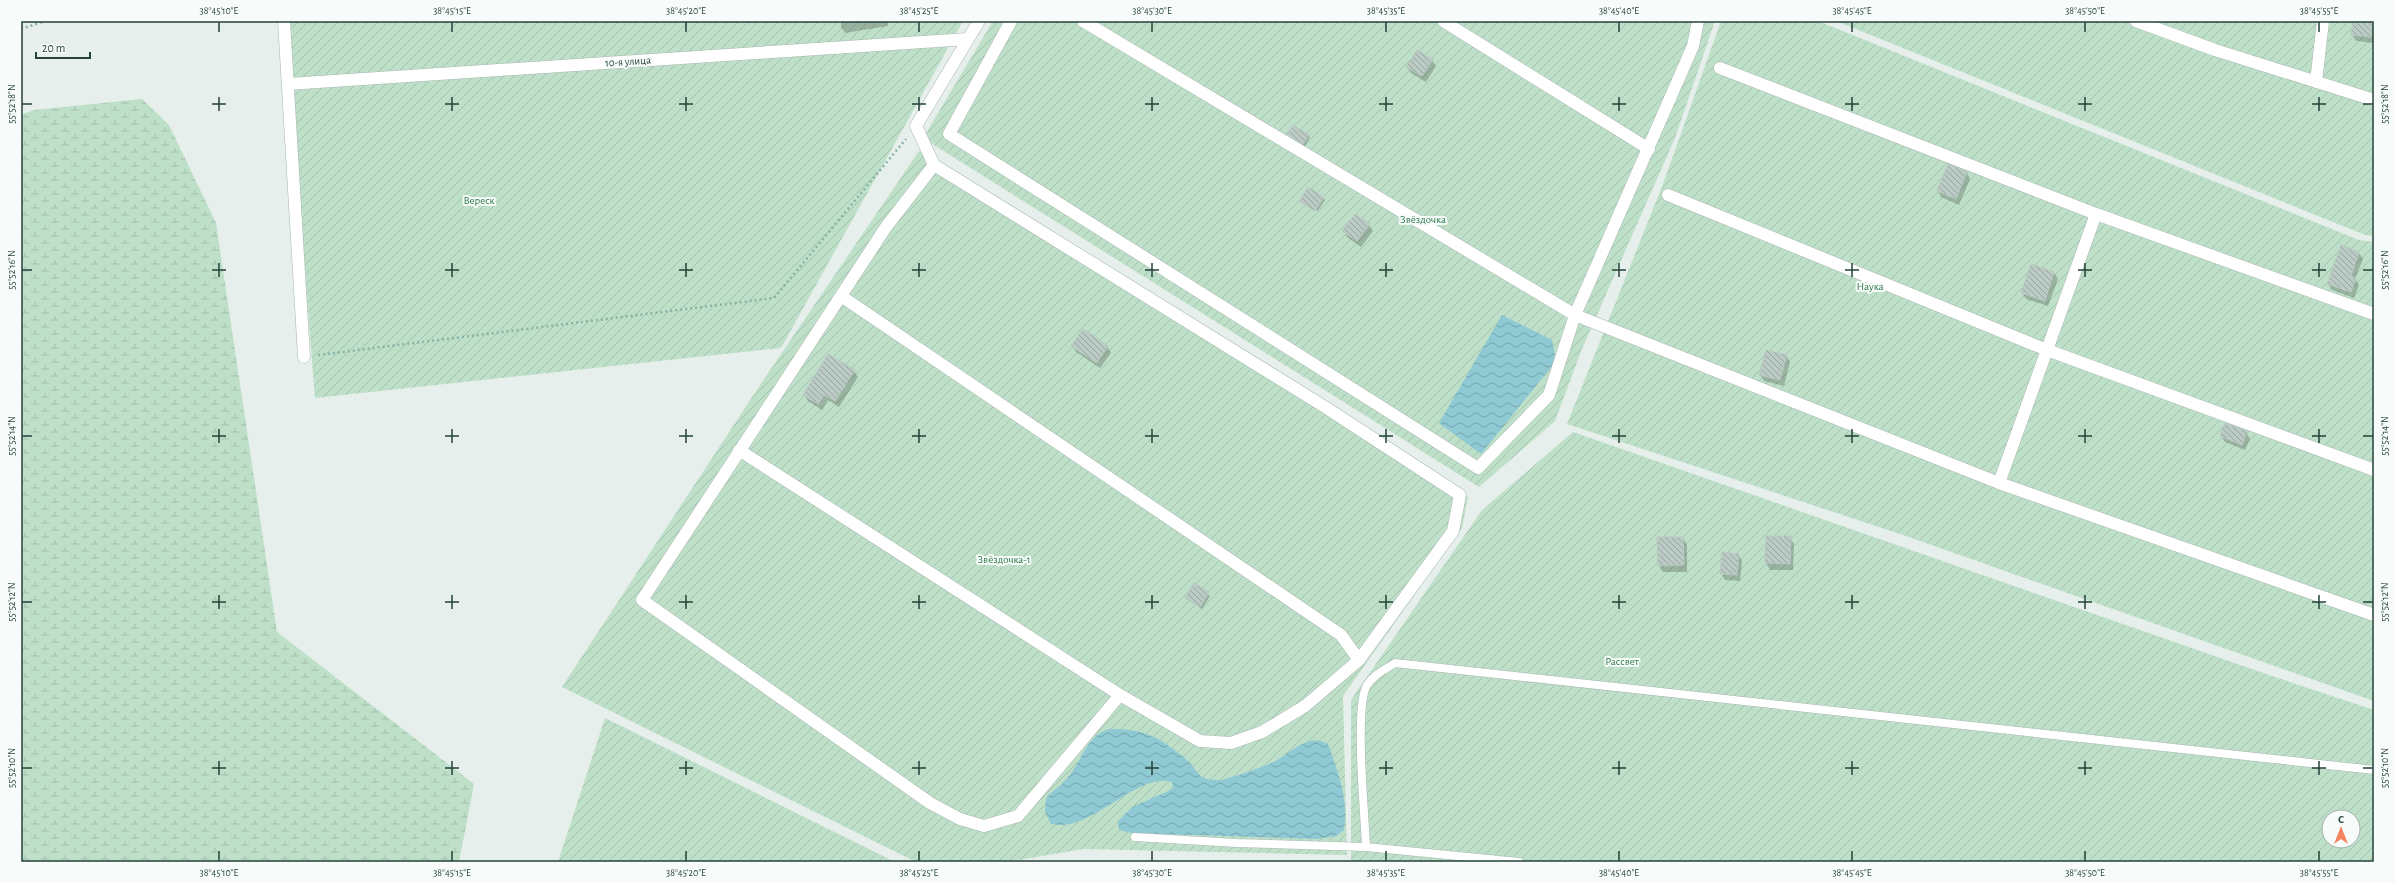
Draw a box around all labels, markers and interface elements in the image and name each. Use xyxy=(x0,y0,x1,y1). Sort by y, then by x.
text: 38°45'10"E xyxy=(200,6,239,16)
text: 38°45'15"E xyxy=(433,6,471,16)
text: 38°45'20"E xyxy=(666,6,706,16)
text: 38°45'25"E xyxy=(900,6,939,16)
text: 38°45'30"E xyxy=(1132,6,1172,16)
text: 38°45'35"E xyxy=(1367,6,1405,16)
text: 38°45'40"E xyxy=(1599,6,1639,16)
text: 38°45'45"E xyxy=(1832,6,1872,16)
text: 38°45'50"E xyxy=(2065,6,2105,16)
text: 38°45'55"E xyxy=(2300,6,2338,16)
scale bar xyxy=(36,34,90,60)
text: 20 m xyxy=(42,42,65,54)
street label: 10-я улица xyxy=(605,54,651,69)
text: 55°52'18"N xyxy=(7,84,17,124)
text: 55°52'18"N xyxy=(2380,84,2390,124)
park label: Вереск xyxy=(463,195,495,206)
park label: Звёздочка xyxy=(1400,214,1446,225)
text: 55°52'16"N xyxy=(7,250,17,290)
text: 55°52'16"N xyxy=(2380,250,2390,290)
park label: Наука xyxy=(1856,281,1884,292)
text: 55°52'14"N xyxy=(7,416,17,456)
text: 55°52'14"N xyxy=(2380,416,2390,456)
park label: Звёздочка-1 xyxy=(977,554,1031,565)
text: 55°52'12"N xyxy=(7,582,17,622)
text: 55°52'12"N xyxy=(2380,582,2390,622)
park label: Рассвет xyxy=(1605,656,1639,667)
text: 55°52'10"N xyxy=(7,748,17,788)
text: 55°52'10"N xyxy=(2380,748,2390,788)
north arrow xyxy=(2321,809,2361,849)
text: С xyxy=(2338,814,2344,825)
text: 38°45'10"E xyxy=(200,868,239,878)
text: 38°45'15"E xyxy=(433,868,471,878)
text: 38°45'20"E xyxy=(666,868,706,878)
text: 38°45'25"E xyxy=(900,868,939,878)
text: 38°45'30"E xyxy=(1132,868,1172,878)
text: 38°45'35"E xyxy=(1367,868,1405,878)
text: 38°45'40"E xyxy=(1599,868,1639,878)
text: 38°45'45"E xyxy=(1832,868,1872,878)
text: 38°45'50"E xyxy=(2065,868,2105,878)
text: 38°45'55"E xyxy=(2300,868,2338,878)

